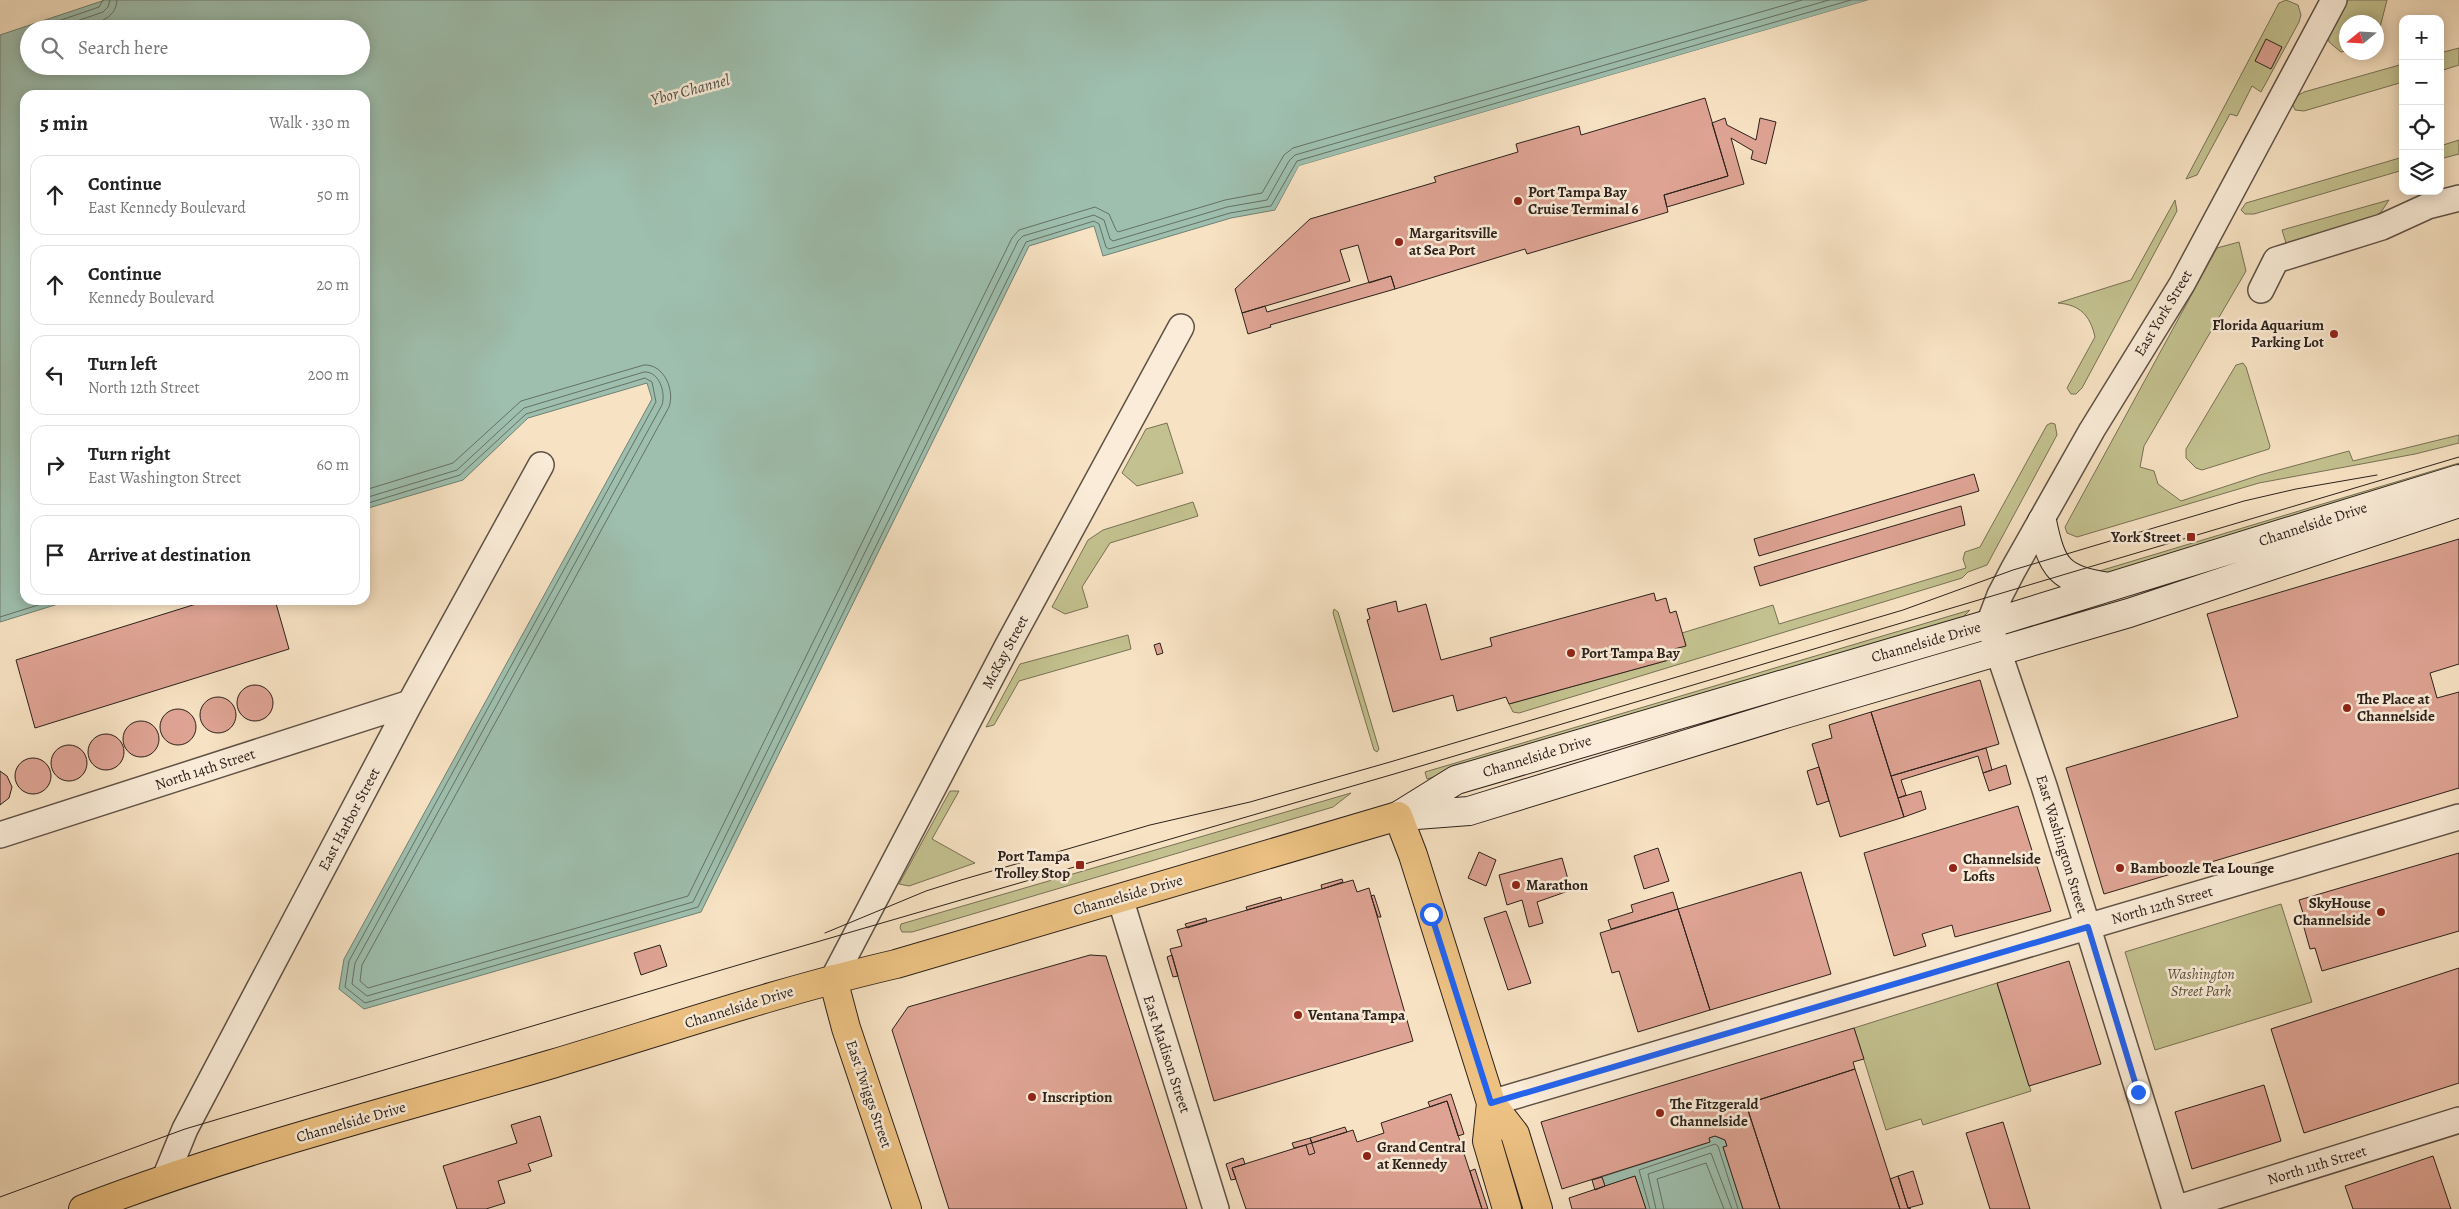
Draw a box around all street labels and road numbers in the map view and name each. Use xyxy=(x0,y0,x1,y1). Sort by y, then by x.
street label: East York Street xyxy=(2129,266,2197,360)
street label: Channelside Drive xyxy=(2256,497,2370,551)
street label: McKay Street xyxy=(977,612,1033,692)
street label: Channelside Drive xyxy=(1869,617,1983,667)
street label: Channelside Drive xyxy=(1480,730,1594,782)
street label: North 14th Street xyxy=(152,743,258,795)
street label: East Harbor Street xyxy=(313,764,385,874)
street label: East Washington Street xyxy=(2031,772,2093,916)
street label: Channelside Drive xyxy=(1071,870,1185,920)
street label: North 12th Street xyxy=(2109,881,2215,929)
street label: Channelside Drive xyxy=(682,981,796,1033)
street label: East Madison Street xyxy=(1138,992,1196,1116)
street label: East Twiggs Street xyxy=(841,1037,897,1151)
street label: Channelside Drive xyxy=(294,1097,408,1147)
street label: North 11th Street xyxy=(2265,1140,2369,1190)

